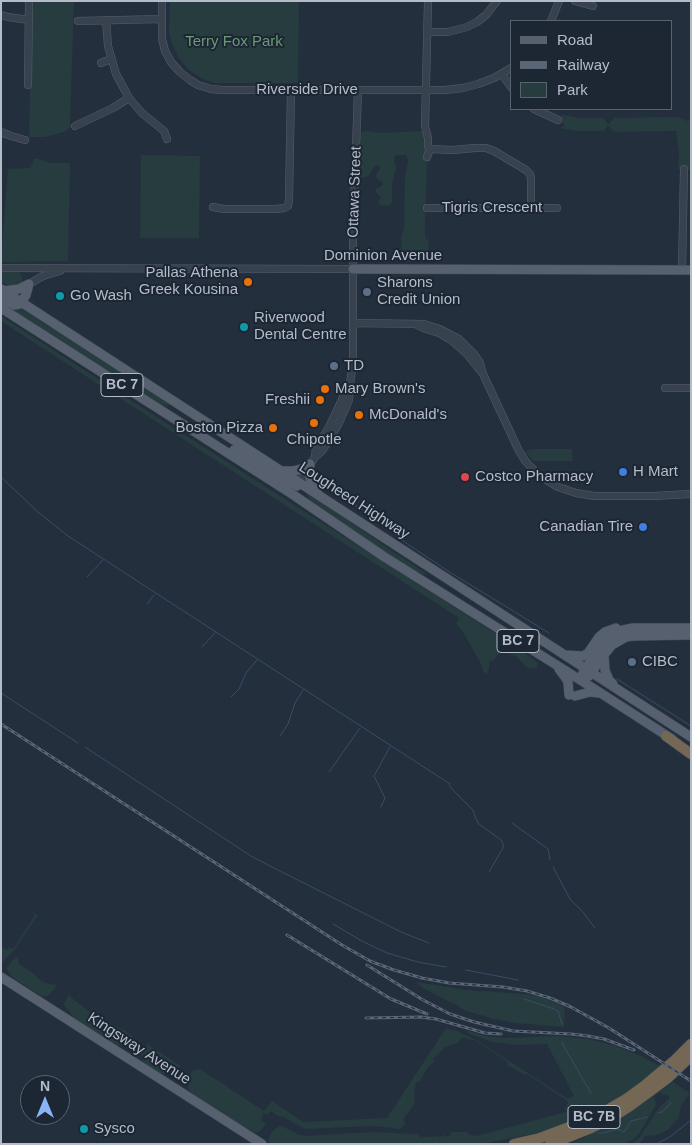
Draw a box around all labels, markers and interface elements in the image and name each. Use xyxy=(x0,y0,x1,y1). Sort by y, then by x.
legend xyxy=(510,20,672,110)
text: Road xyxy=(557,31,593,48)
park label: Terry Fox Park xyxy=(185,33,283,51)
text: Railway xyxy=(557,56,610,73)
street label: Riverside Drive xyxy=(256,81,358,99)
text: Park xyxy=(557,81,588,98)
street label: Ottawa Street xyxy=(344,146,366,238)
street label: Tigris Crescent xyxy=(442,199,542,217)
street label: Dominion Avenue xyxy=(324,247,442,265)
place label: Pallas Athena Greek Kousina xyxy=(139,264,238,299)
place label: Sharons Credit Union xyxy=(377,274,460,309)
marker: Pallas Athena Greek Kousina xyxy=(242,276,254,288)
marker: Sharons Credit Union xyxy=(361,286,373,298)
place label: Go Wash xyxy=(70,287,132,305)
marker: Go Wash xyxy=(54,290,66,302)
place label: Riverwood Dental Centre xyxy=(254,309,347,344)
marker: Riverwood Dental Centre xyxy=(238,321,250,333)
place label: TD xyxy=(344,357,364,375)
marker: TD xyxy=(328,360,340,372)
road number: BC 7 xyxy=(101,374,143,396)
place label: Mary Brown's xyxy=(335,380,425,398)
marker: Mary Brown's xyxy=(319,383,331,395)
place label: Freshii xyxy=(265,391,310,409)
marker: Freshii xyxy=(314,394,326,406)
place label: McDonald's xyxy=(369,406,447,424)
marker: McDonald's xyxy=(353,409,365,421)
marker: Chipotle xyxy=(308,417,320,429)
place label: Boston Pizza xyxy=(175,419,263,437)
marker: Boston Pizza xyxy=(267,422,279,434)
place label: Chipotle xyxy=(286,431,342,449)
street label: Lougheed Highway xyxy=(295,458,413,544)
place label: H Mart xyxy=(633,463,678,481)
marker: H Mart xyxy=(617,466,629,478)
place label: Costco Pharmacy xyxy=(475,468,593,486)
marker: Costco Pharmacy xyxy=(459,471,471,483)
place label: Canadian Tire xyxy=(539,518,633,536)
marker: Canadian Tire xyxy=(637,521,649,533)
road number: BC 7 xyxy=(497,630,539,652)
place label: CIBC xyxy=(642,653,678,671)
marker: CIBC xyxy=(626,656,638,668)
street label: Kingsway Avenue xyxy=(84,1009,194,1089)
north arrow xyxy=(20,1075,70,1125)
text: N xyxy=(40,1078,50,1094)
road number: BC 7B xyxy=(568,1106,620,1128)
place label: Sysco xyxy=(94,1120,135,1138)
marker: Sysco xyxy=(78,1123,90,1135)

